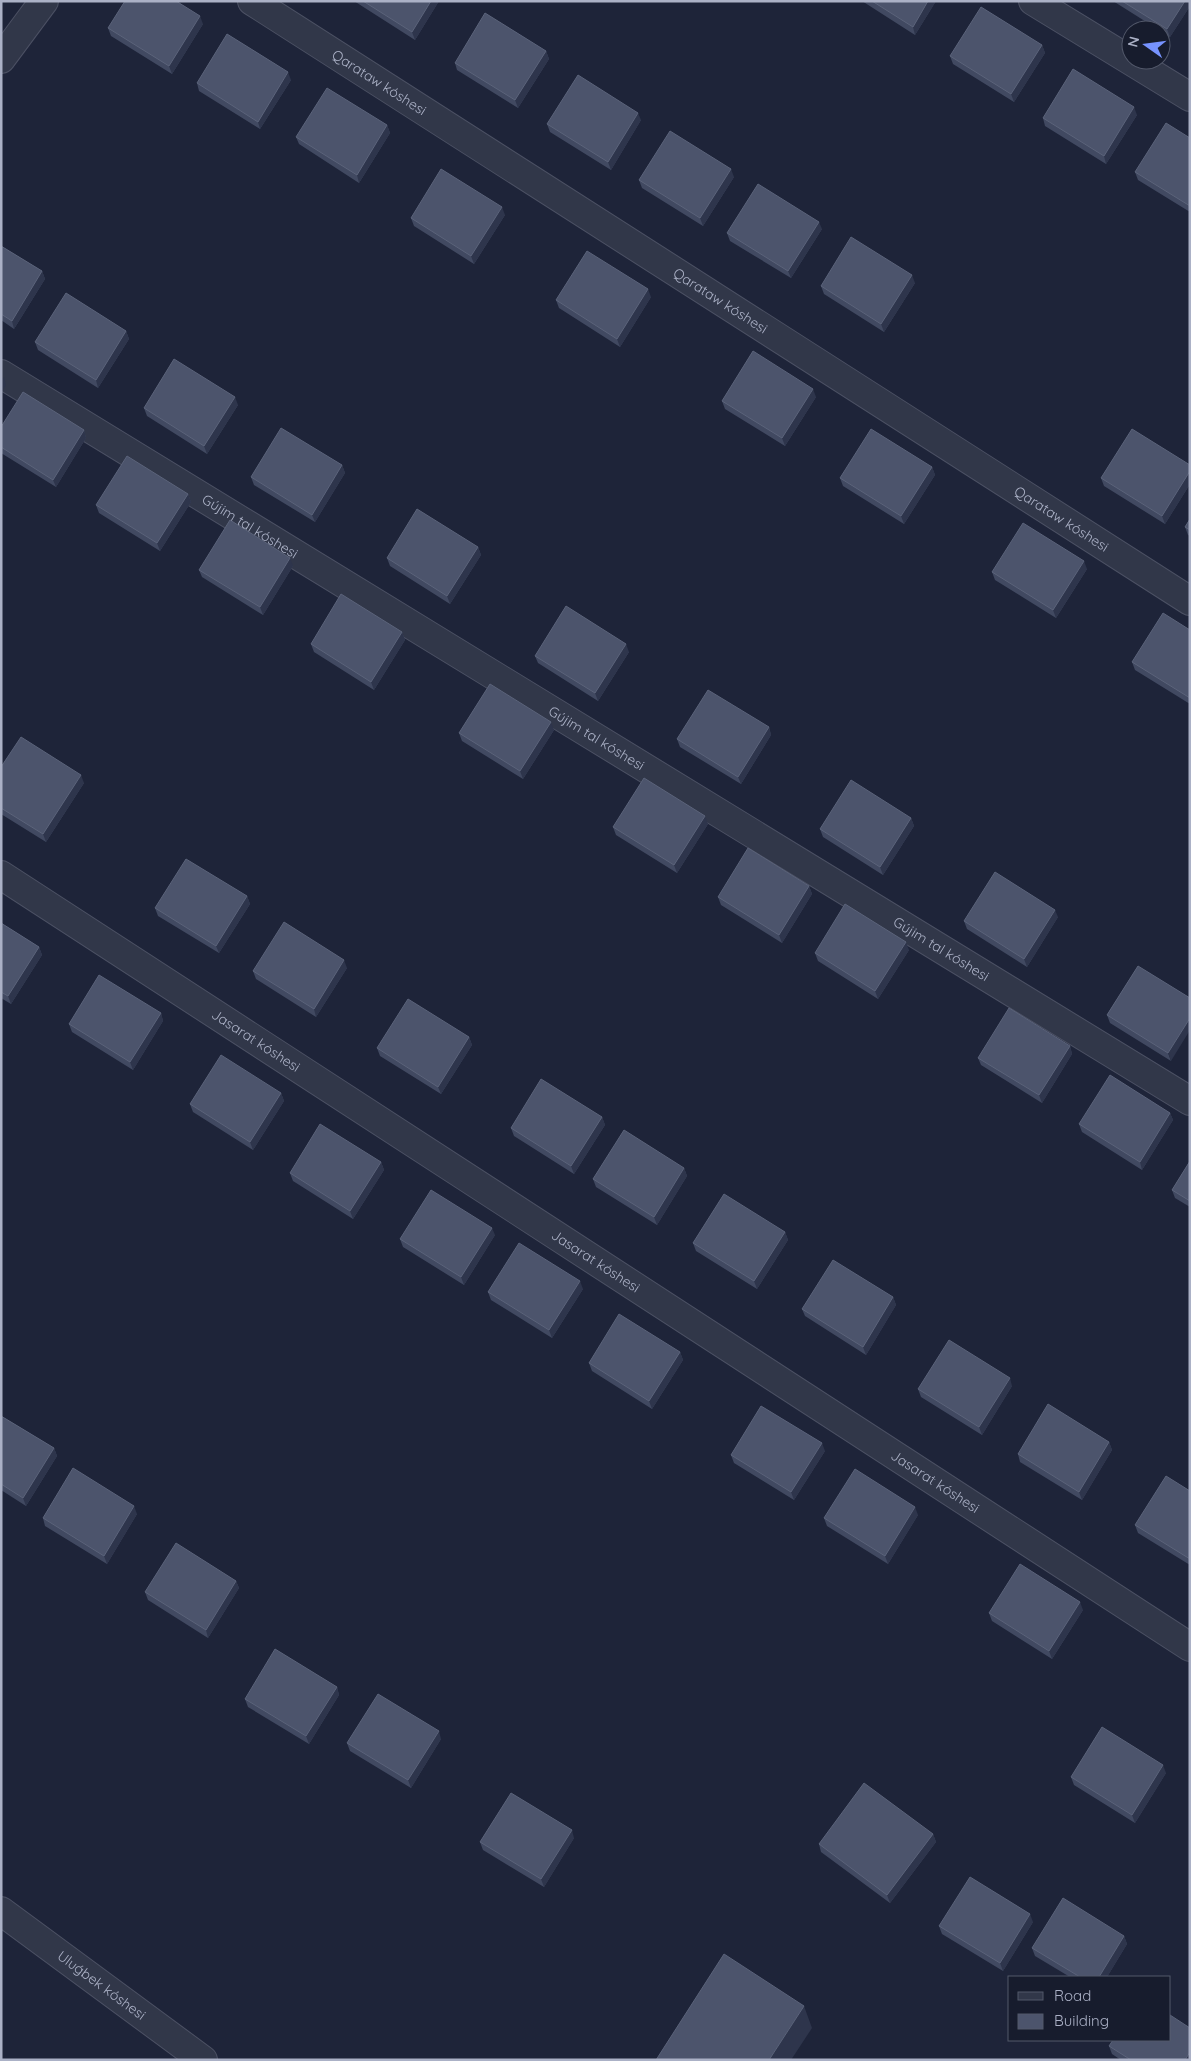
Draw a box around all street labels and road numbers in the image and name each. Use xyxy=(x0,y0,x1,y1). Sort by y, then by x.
street label: Qarataw kóshesi xyxy=(329,46,430,119)
street label: Qarataw kóshesi xyxy=(670,264,771,337)
street label: Qarataw kóshesi xyxy=(1011,482,1112,556)
street label: Gújim tal kóshesi xyxy=(199,490,301,563)
street label: Gújim tal kóshesi xyxy=(545,702,648,774)
street label: Gújim tal kóshesi xyxy=(890,913,993,985)
street label: Jasarat kóshesi xyxy=(208,1005,304,1076)
street label: Jasarat kóshesi xyxy=(548,1226,643,1296)
street label: Jasarat kóshesi xyxy=(888,1446,983,1517)
street label: Uluǵbek kóshesi xyxy=(54,1947,149,2024)

